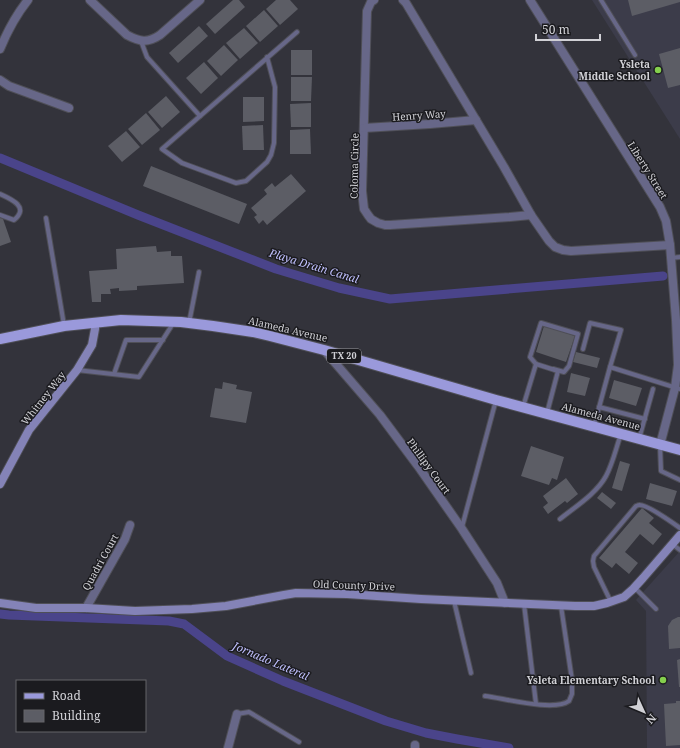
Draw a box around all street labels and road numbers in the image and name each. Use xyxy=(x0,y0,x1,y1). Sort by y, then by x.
street label: Henry Way xyxy=(392,106,447,124)
street label: Coloma Circle xyxy=(346,133,362,199)
street label: Liberty Street xyxy=(625,139,671,202)
street label: Alameda Avenue xyxy=(247,313,329,345)
road number: TX 20 xyxy=(327,349,361,363)
street label: Whitney Way xyxy=(18,368,69,428)
street label: Alameda Avenue xyxy=(560,399,642,433)
street label: Phillipy Court xyxy=(404,435,454,497)
street label: Quadri Court xyxy=(79,531,122,593)
street label: Old County Drive xyxy=(313,577,395,593)

